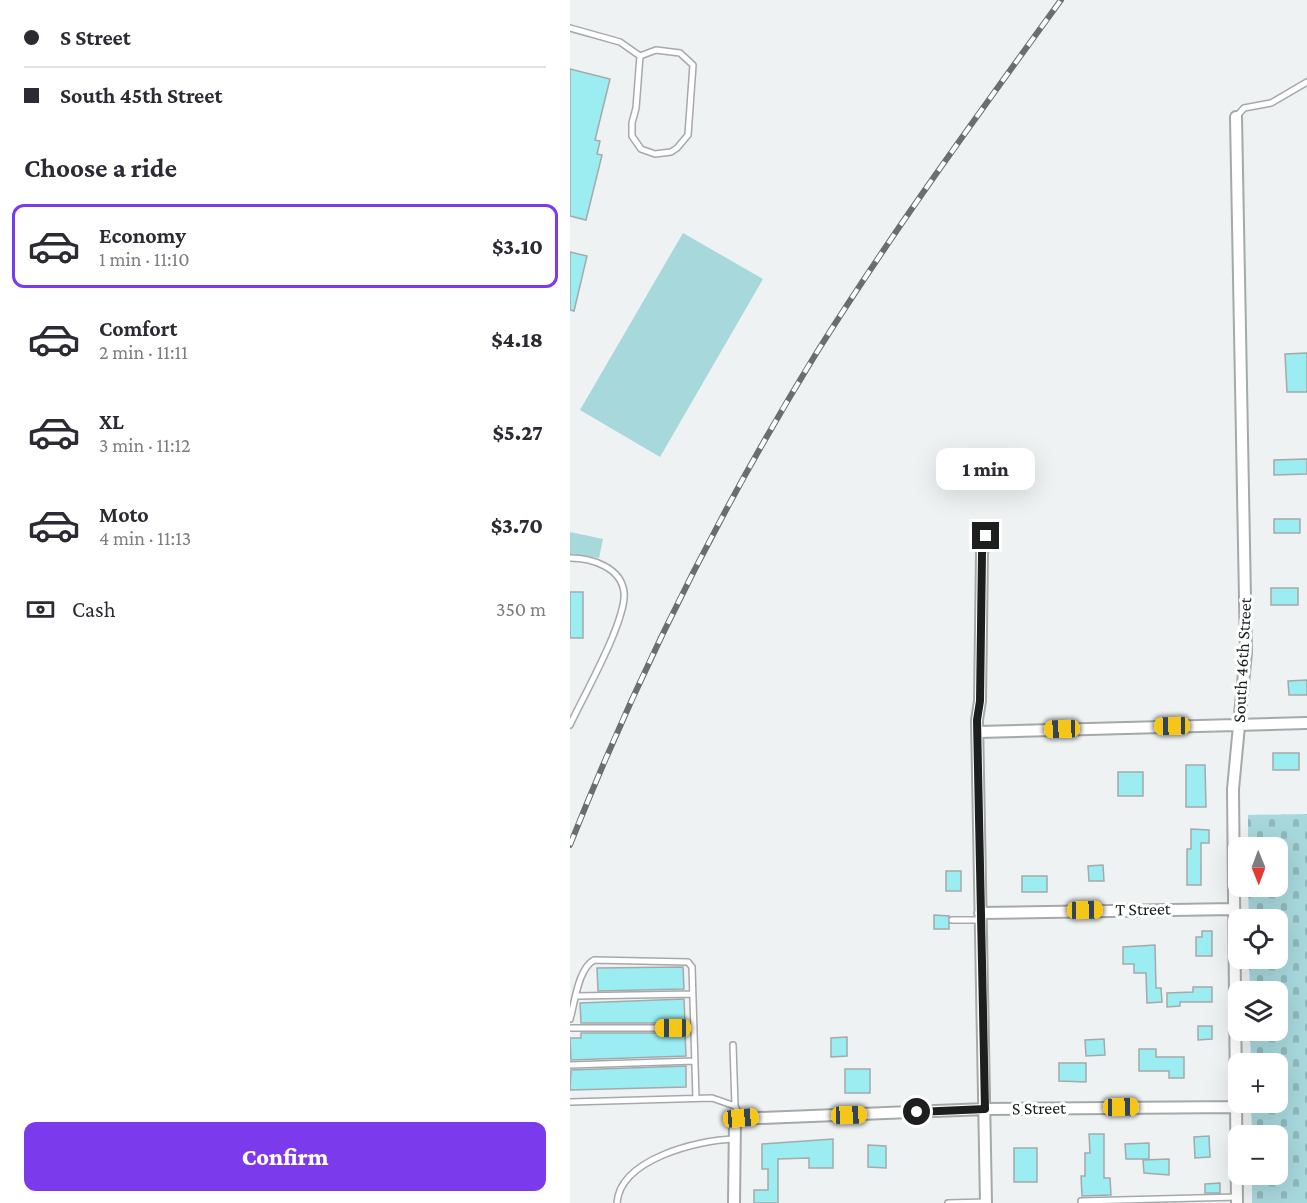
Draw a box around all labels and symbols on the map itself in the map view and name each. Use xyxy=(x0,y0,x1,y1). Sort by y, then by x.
callout: 1 min xyxy=(936,449,1036,491)
route end xyxy=(972,522,999,549)
street label: South 46th Street xyxy=(1229,596,1255,723)
car xyxy=(1154,717,1190,735)
car xyxy=(1044,719,1080,739)
north arrow xyxy=(1228,837,1288,897)
street label: T Street xyxy=(1115,899,1172,919)
car xyxy=(1067,901,1103,919)
car xyxy=(655,1019,691,1037)
route start xyxy=(903,1098,930,1125)
street label: S Street xyxy=(1012,1098,1067,1118)
car xyxy=(1103,1098,1139,1116)
car xyxy=(831,1105,867,1125)
car xyxy=(722,1107,760,1129)

